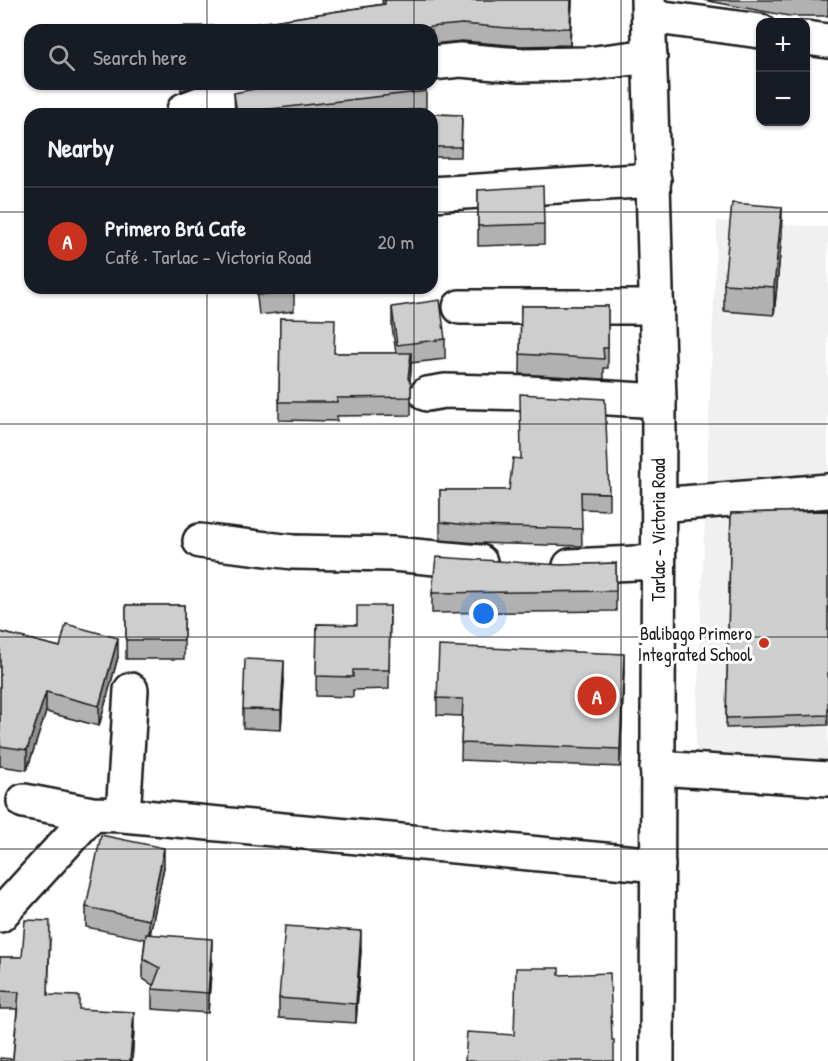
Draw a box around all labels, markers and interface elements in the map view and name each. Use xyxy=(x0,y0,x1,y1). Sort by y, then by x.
map controls xyxy=(756,18,810,126)
button: + xyxy=(756,18,810,72)
search box xyxy=(24,24,438,90)
icon: search xyxy=(45,41,78,74)
text: Search here xyxy=(93,42,187,72)
button: − xyxy=(756,72,810,126)
text: Nearby xyxy=(48,130,114,165)
text: Primero Brú Cafe xyxy=(105,213,246,243)
text: A xyxy=(63,228,72,255)
text: 20 m xyxy=(377,228,414,255)
text: Café · Tarlac - Victoria Road xyxy=(105,243,311,270)
street label: Tarlac - Victoria Road xyxy=(646,458,671,602)
your location xyxy=(469,599,498,628)
place label: Balibago Primero Integrated School xyxy=(638,621,752,667)
marker: Balibago Primero Integrated School xyxy=(757,636,771,650)
pin: A xyxy=(578,674,616,718)

